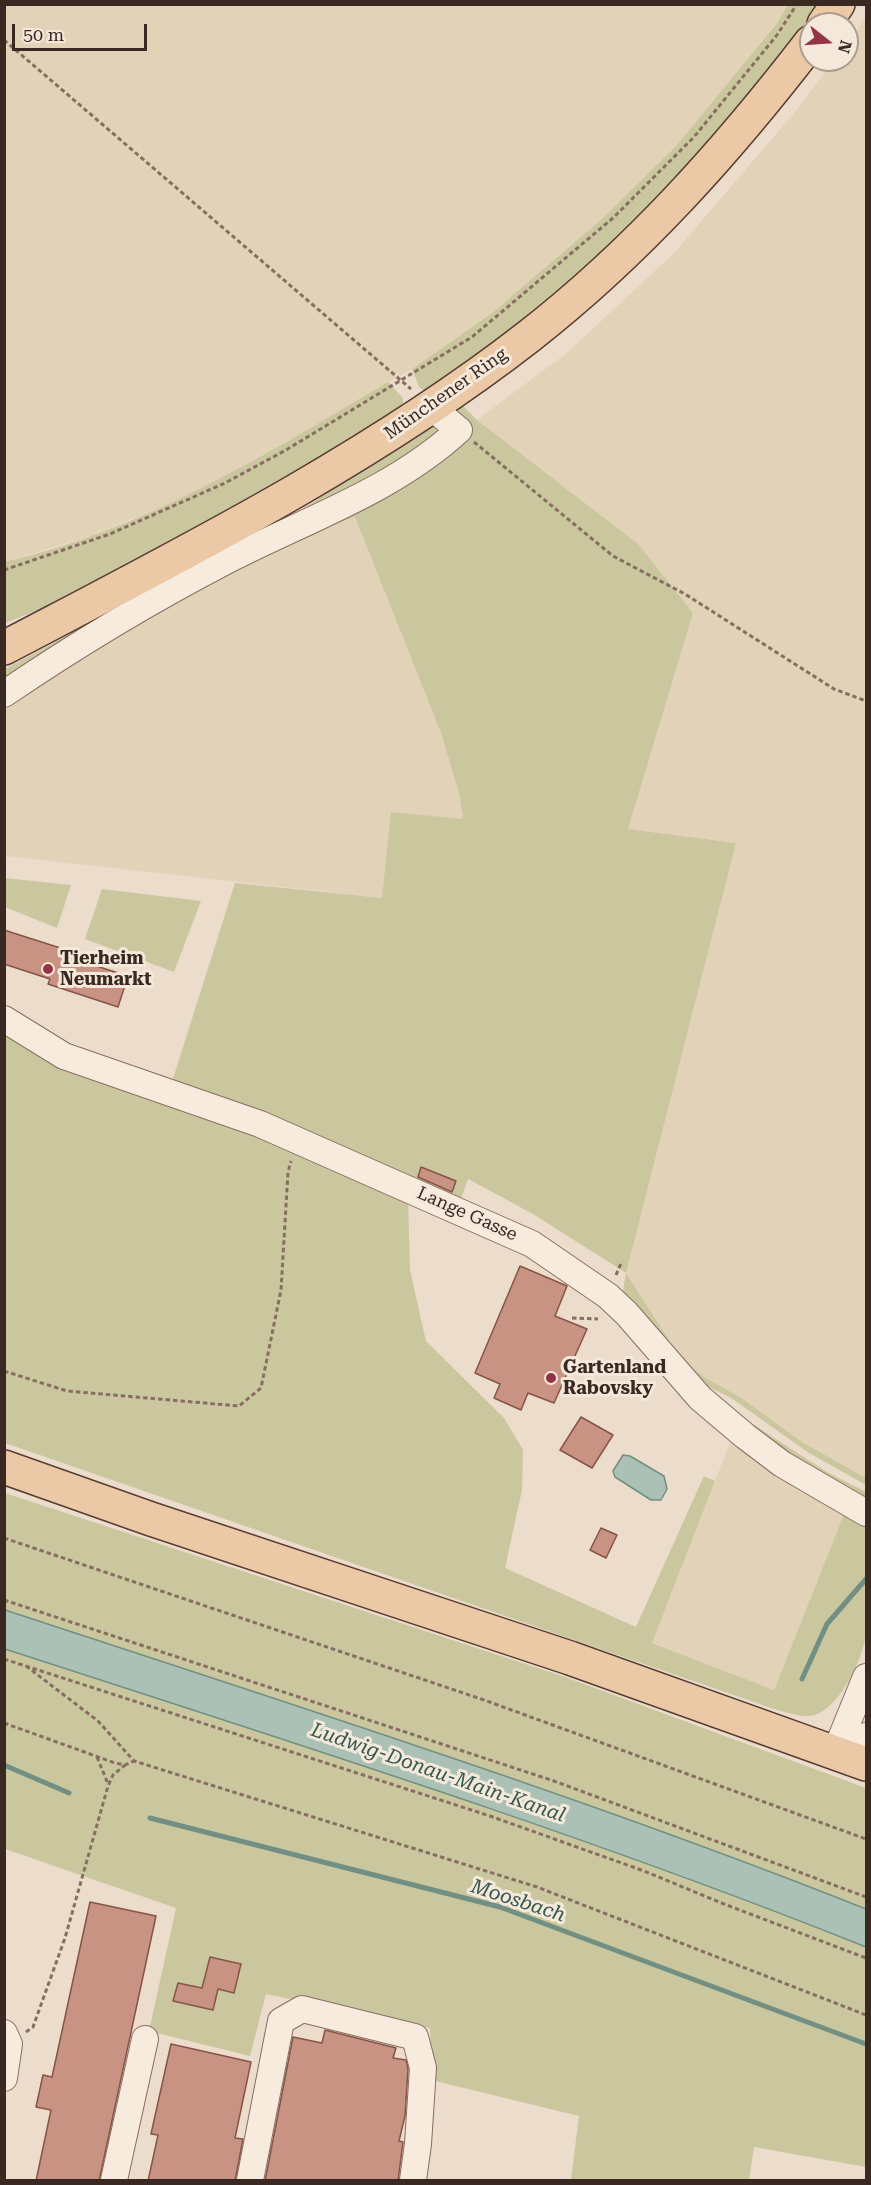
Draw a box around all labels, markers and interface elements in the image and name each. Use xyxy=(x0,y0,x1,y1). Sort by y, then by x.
scale bar xyxy=(15,12,150,50)
north arrow xyxy=(799,12,859,72)
text: 50 m xyxy=(23,24,64,45)
text: N xyxy=(834,38,856,55)
street label: Münchener Ring xyxy=(380,344,512,444)
place label: Tierheim Neumarkt xyxy=(60,948,152,990)
marker: Tierheim Neumarkt xyxy=(41,962,55,976)
street label: Lange Gasse xyxy=(413,1182,521,1246)
place label: Gartenland Rabovsky xyxy=(563,1357,666,1400)
marker: Gartenland Rabovsky xyxy=(544,1371,558,1385)
water label: Ludwig-Donau-Main-Kanal xyxy=(308,1718,568,1828)
water label: Moosbach xyxy=(468,1875,568,1927)

